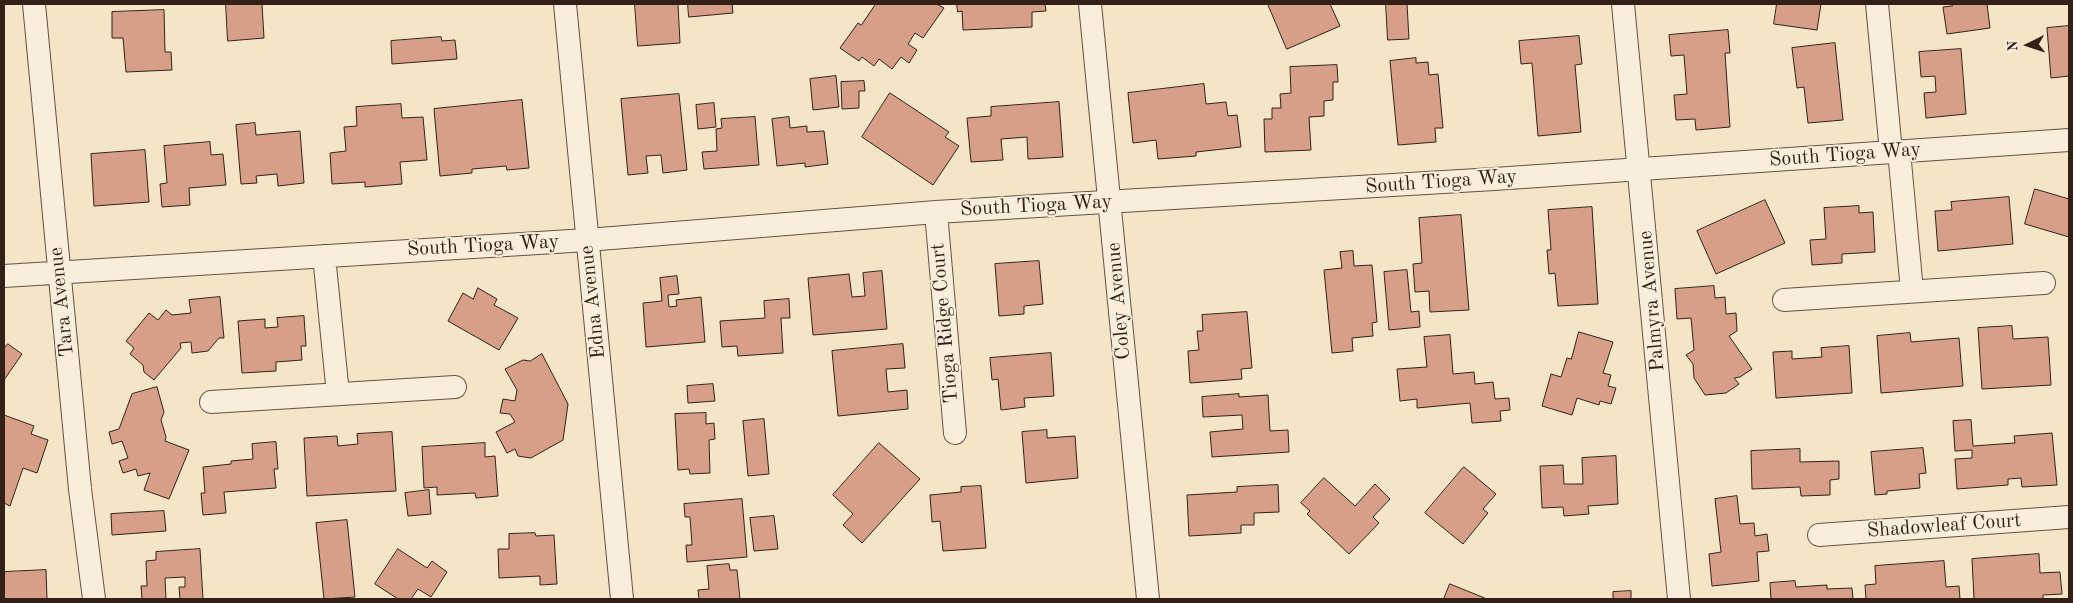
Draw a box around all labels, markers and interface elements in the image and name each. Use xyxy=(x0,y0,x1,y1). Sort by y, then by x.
north arrow xyxy=(2003,20,2053,70)
text: N xyxy=(2006,40,2020,52)
street label: South Tioga Way xyxy=(1768,138,1922,172)
street label: South Tioga Way xyxy=(1364,165,1518,199)
street label: South Tioga Way xyxy=(959,190,1113,222)
street label: Palmyra Avenue xyxy=(1634,229,1670,373)
street label: South Tioga Way xyxy=(406,230,560,262)
street label: Coley Avenue xyxy=(1102,241,1136,361)
street label: Tioga Ridge Court xyxy=(926,242,964,404)
street label: Edna Avenue xyxy=(575,244,611,360)
street label: Tara Avenue xyxy=(44,246,80,358)
street label: Shadowleaf Court xyxy=(1866,509,2022,543)

